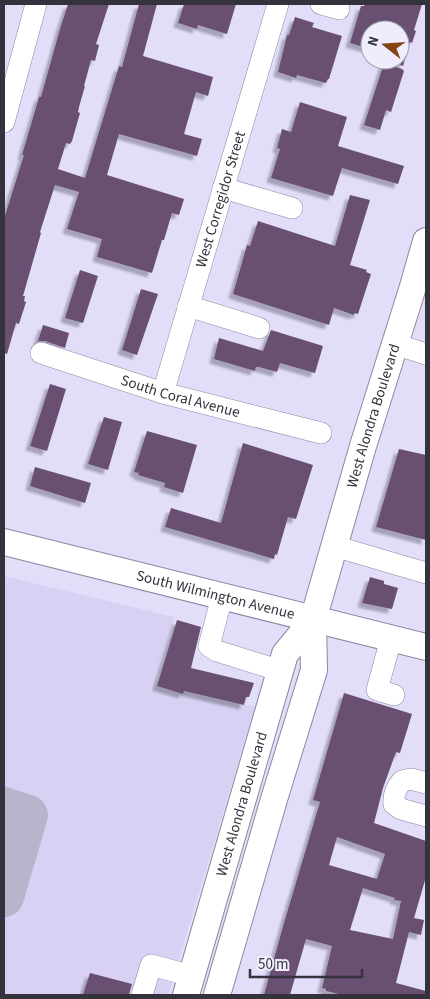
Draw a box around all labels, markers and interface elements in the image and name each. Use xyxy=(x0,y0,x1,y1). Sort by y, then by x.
north arrow xyxy=(360,20,410,70)
text: N xyxy=(363,34,384,49)
street label: West Corregidor Street xyxy=(191,129,251,270)
street label: West Alondra Boulevard xyxy=(342,341,405,490)
street label: South Coral Avenue xyxy=(118,370,242,423)
street label: South Wilmington Avenue xyxy=(134,565,297,625)
street label: West Alondra Boulevard xyxy=(211,729,273,879)
scale bar xyxy=(250,946,362,978)
text: 50 m xyxy=(258,954,288,975)

